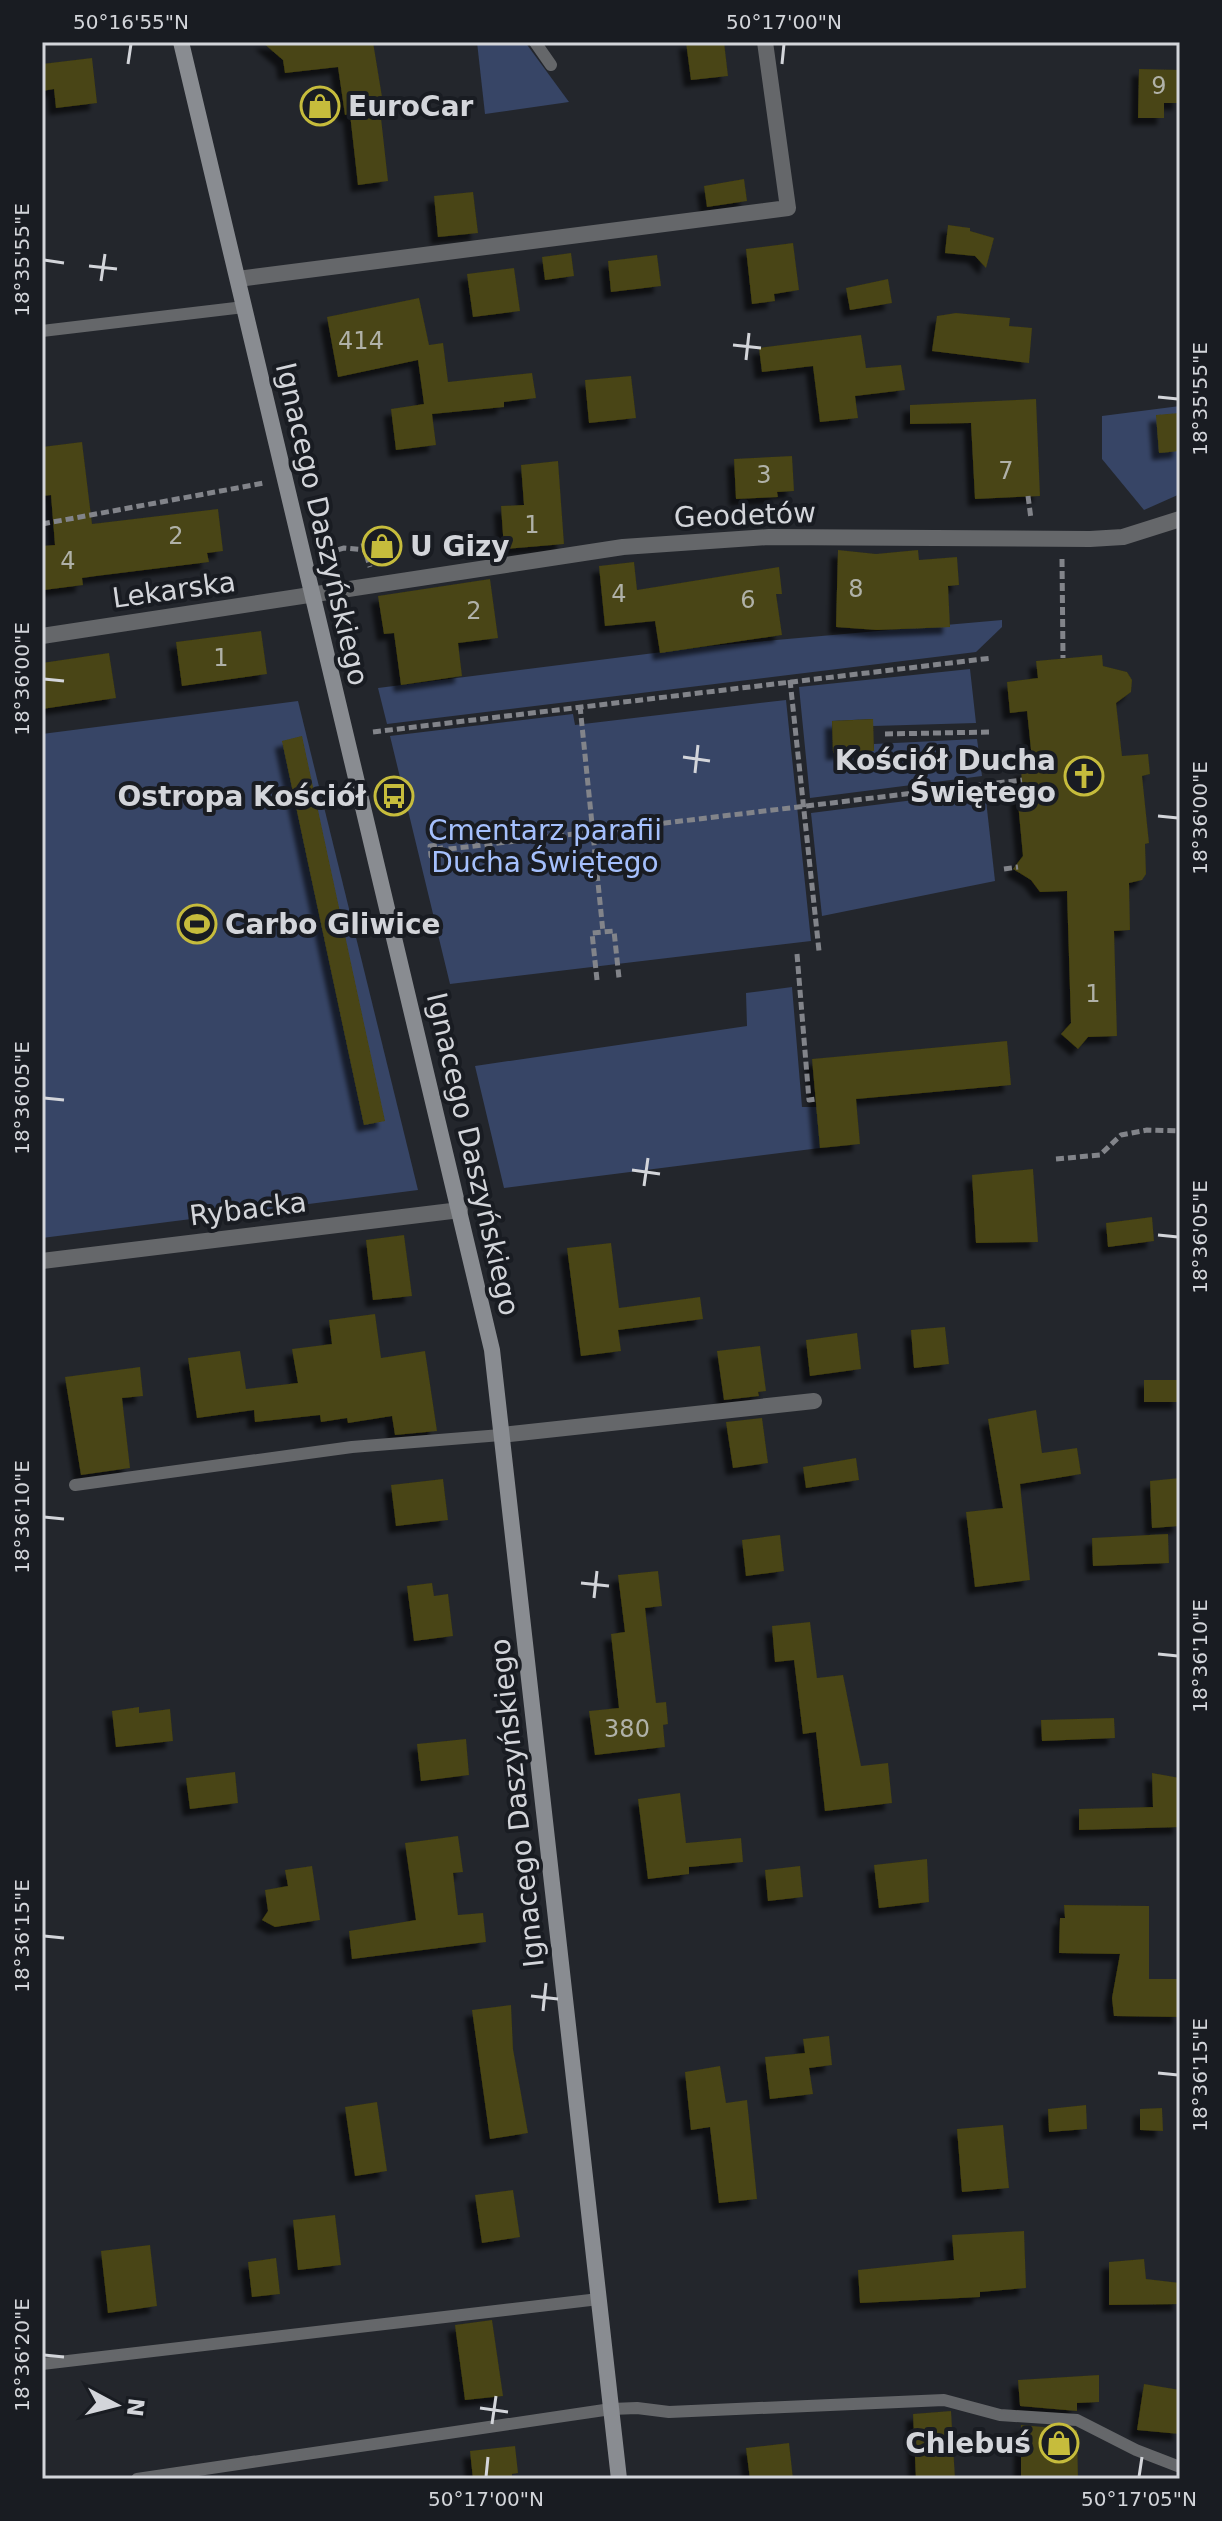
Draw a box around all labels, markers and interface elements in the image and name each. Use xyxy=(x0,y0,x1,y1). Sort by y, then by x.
text: 50°16'55"N xyxy=(73,10,189,34)
text: 50°17'00"N xyxy=(726,10,842,34)
house number: 9 xyxy=(1151,72,1167,100)
shop icon: EuroCar xyxy=(299,85,341,127)
place label: EuroCar xyxy=(348,90,474,123)
text: 18°35'55"E xyxy=(10,203,34,317)
house number: 414 xyxy=(338,327,384,355)
text: 18°35'55"E xyxy=(1188,342,1212,456)
street label: Ignacego Daszyńskiego xyxy=(269,359,375,689)
house number: 7 xyxy=(998,457,1014,485)
house number: 3 xyxy=(756,461,772,489)
street label: Geodetów xyxy=(673,496,817,534)
house number: 1 xyxy=(524,511,540,539)
house number: 2 xyxy=(168,522,184,550)
shop icon: U Gizy xyxy=(361,525,403,567)
place label: U Gizy xyxy=(410,530,510,563)
house number: 4 xyxy=(60,547,76,575)
street label: Lekarska xyxy=(110,565,238,615)
house number: 8 xyxy=(848,575,864,603)
house number: 4 xyxy=(611,580,627,608)
house number: 6 xyxy=(740,586,756,614)
house number: 2 xyxy=(466,597,482,625)
text: 18°36'00"E xyxy=(10,622,34,736)
house number: 1 xyxy=(213,644,229,672)
place label: Kościół Ducha Świętego xyxy=(835,744,1056,809)
church icon: Kościół Ducha Świętego xyxy=(1063,755,1105,797)
text: 18°36'00"E xyxy=(1188,761,1212,875)
bus stop icon: Ostropa Kościół xyxy=(373,775,415,817)
place label: Ostropa Kościół xyxy=(117,780,367,813)
park label: Cmentarz parafii Ducha Świętego xyxy=(428,814,662,879)
sports icon: Carbo Gliwice xyxy=(176,903,218,945)
place label: Carbo Gliwice xyxy=(225,908,441,941)
house number: 1 xyxy=(1085,980,1101,1008)
street label: Ignacego Daszyńskiego xyxy=(420,989,526,1319)
text: 18°36'05"E xyxy=(10,1041,34,1155)
text: 18°36'05"E xyxy=(1188,1180,1212,1294)
street label: Rybacka xyxy=(188,1185,308,1233)
text: 18°36'10"E xyxy=(10,1460,34,1574)
text: 18°36'10"E xyxy=(1188,1599,1212,1713)
street label: Ignacego Daszyńskiego xyxy=(483,1637,551,1969)
house number: 380 xyxy=(604,1715,650,1743)
text: 18°36'15"E xyxy=(10,1879,34,1993)
text: 18°36'15"E xyxy=(1188,2018,1212,2132)
text: 18°36'20"E xyxy=(10,2298,34,2412)
north arrow xyxy=(76,2365,156,2445)
text: N xyxy=(122,2397,149,2418)
shop icon: Chlebuś xyxy=(1038,2422,1080,2464)
place label: Chlebuś xyxy=(905,2427,1031,2460)
text: 50°17'00"N xyxy=(428,2487,544,2511)
text: 50°17'05"N xyxy=(1081,2487,1197,2511)

